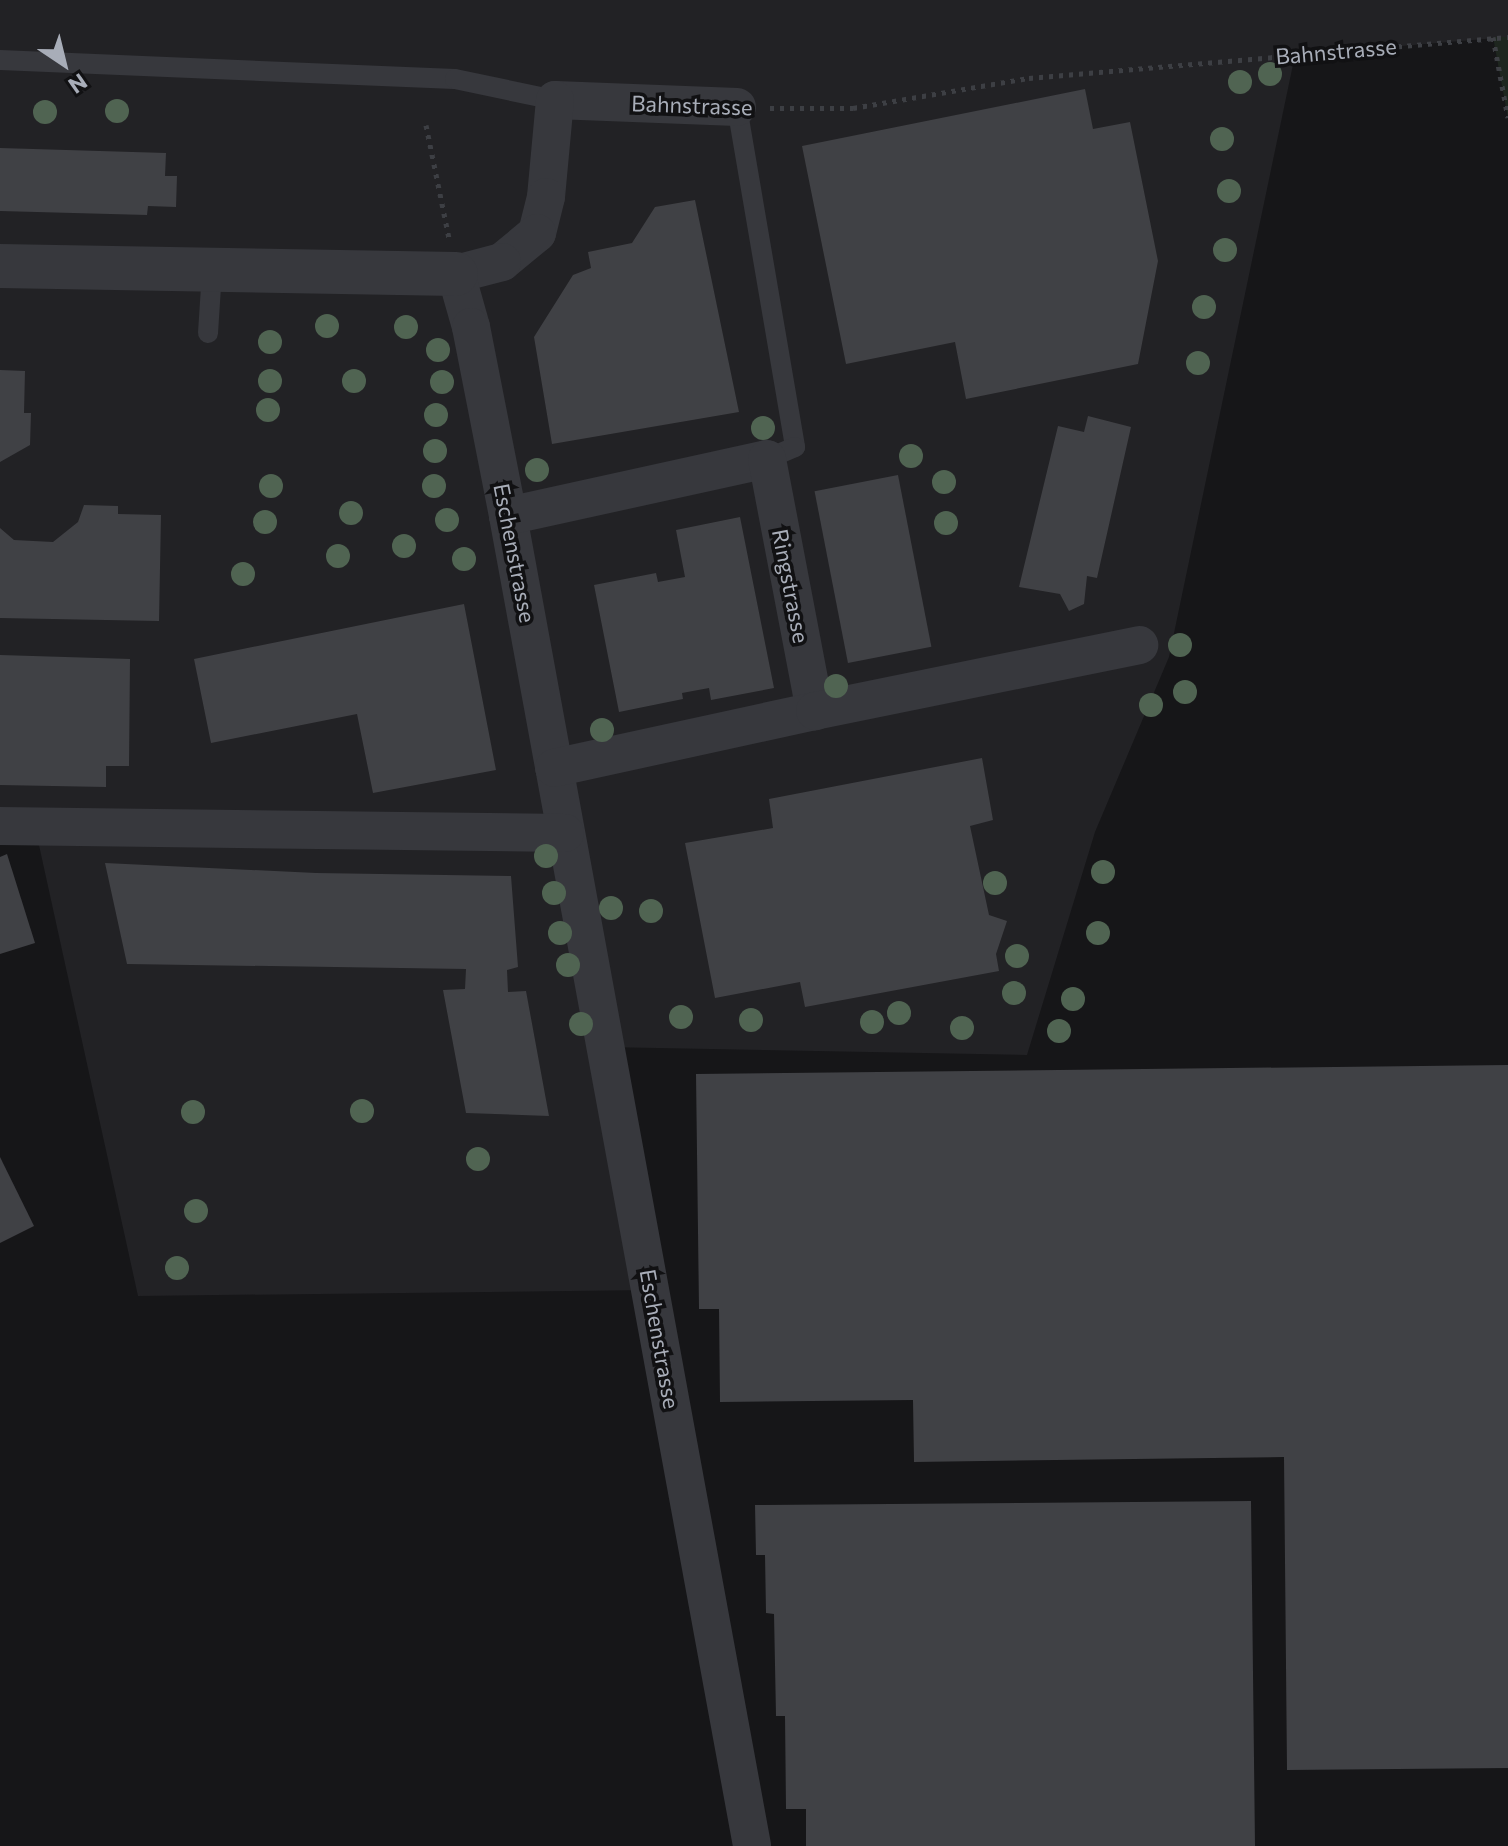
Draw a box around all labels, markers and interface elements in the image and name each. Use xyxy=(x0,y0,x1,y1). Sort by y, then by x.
north arrow xyxy=(24,24,104,104)
street label: Bahnstrasse xyxy=(1274,33,1398,69)
text: N xyxy=(64,68,93,100)
street label: Bahnstrasse xyxy=(631,90,753,120)
street label: Eschenstrasse xyxy=(489,481,541,625)
street label: Ringstrasse xyxy=(767,527,815,645)
street label: Eschenstrasse xyxy=(635,1267,685,1411)

